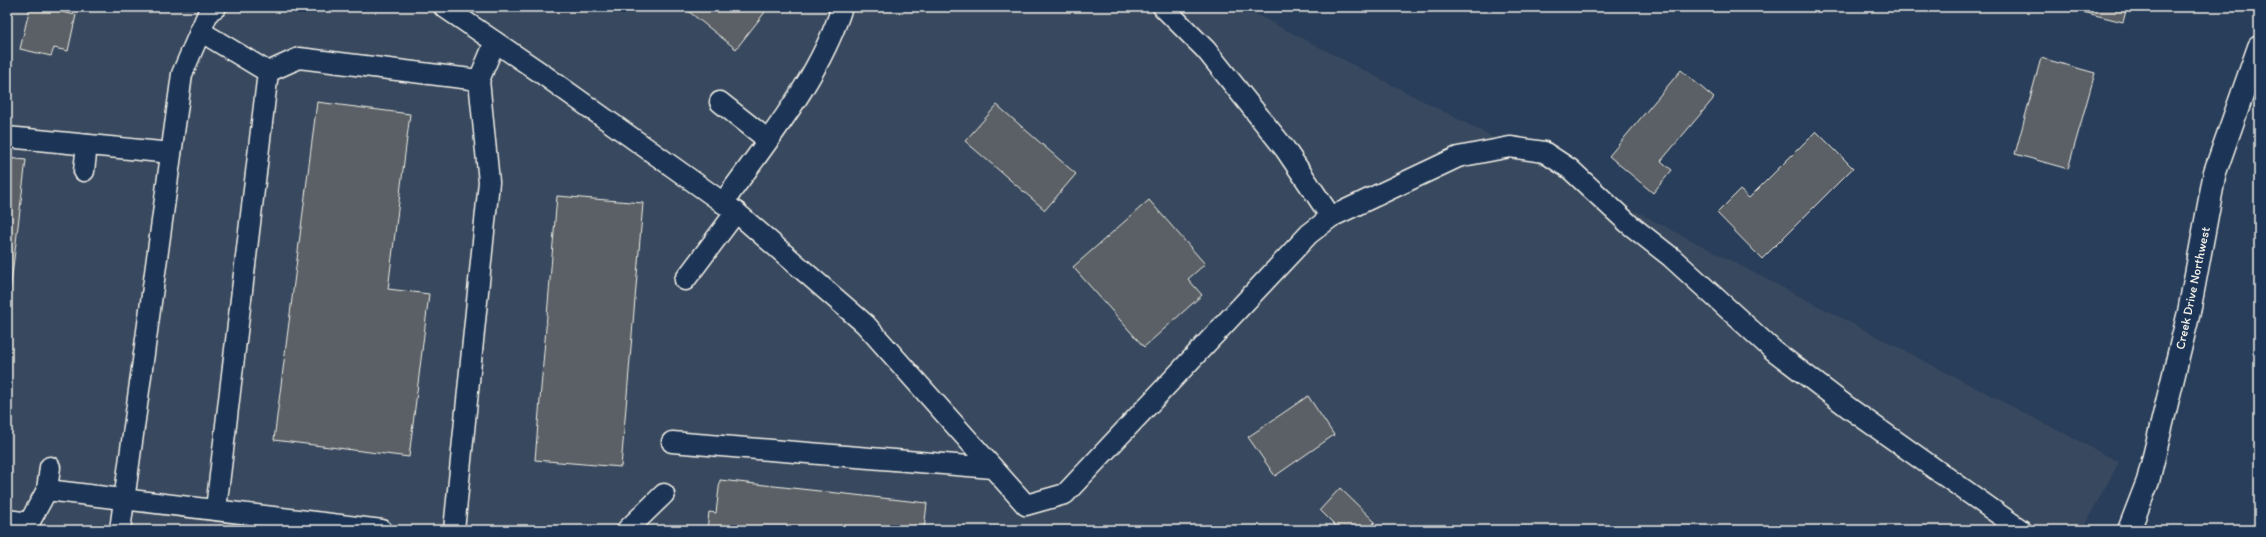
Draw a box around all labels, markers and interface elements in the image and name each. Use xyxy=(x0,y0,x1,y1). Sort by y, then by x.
street label: Creek Drive Northwest xyxy=(2172,225,2213,351)

